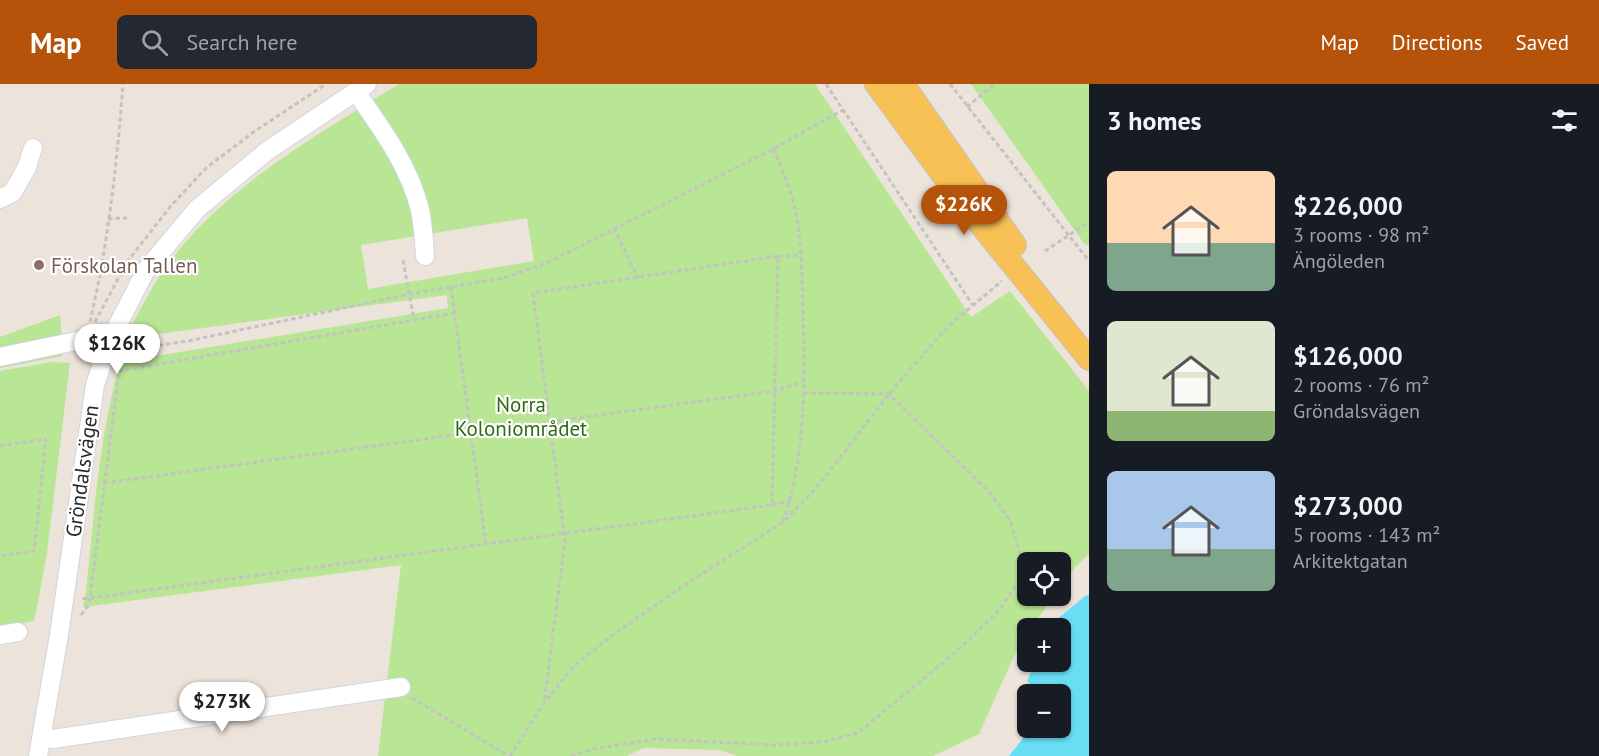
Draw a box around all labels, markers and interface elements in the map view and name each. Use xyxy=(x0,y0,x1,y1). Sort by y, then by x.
search box xyxy=(117,15,537,69)
text: Map xyxy=(30,24,81,61)
icon: search xyxy=(138,26,171,59)
text: Search here xyxy=(186,28,297,56)
text: Map xyxy=(1320,29,1359,56)
text: Directions xyxy=(1392,29,1483,56)
text: Saved xyxy=(1516,29,1569,56)
text: 3 homes xyxy=(1107,104,1202,137)
icon: filters xyxy=(1548,104,1581,137)
pin: $226K xyxy=(922,185,1006,236)
text: $226,000 xyxy=(1293,189,1403,222)
text: $226K xyxy=(935,191,993,217)
icon: home xyxy=(1155,195,1227,267)
text: 3 rooms · 98 m² xyxy=(1293,222,1429,248)
text: Ängöleden xyxy=(1293,248,1385,274)
place label: Förskolan Tallen xyxy=(51,252,197,279)
marker: Förskolan Tallen xyxy=(32,258,46,272)
pin: $126K xyxy=(75,324,159,375)
text: $126K xyxy=(88,330,146,356)
text: $126,000 xyxy=(1293,339,1403,372)
icon: home xyxy=(1155,345,1227,417)
text: 2 rooms · 76 m² xyxy=(1293,372,1429,398)
park label: Norra Koloniområdet xyxy=(455,391,587,442)
text: Gröndalsvägen xyxy=(1293,398,1420,424)
street label: Gröndalsvägen xyxy=(59,403,105,539)
text: $273,000 xyxy=(1293,489,1403,522)
icon: home xyxy=(1155,495,1227,567)
text: 5 rooms · 143 m² xyxy=(1293,522,1440,548)
text: Arkitektgatan xyxy=(1293,548,1408,574)
map controls xyxy=(1017,552,1071,738)
button: locate xyxy=(1017,552,1071,606)
button: + xyxy=(1017,618,1071,672)
pin: $273K xyxy=(180,682,264,733)
button: − xyxy=(1017,684,1071,738)
text: $273K xyxy=(193,688,251,714)

